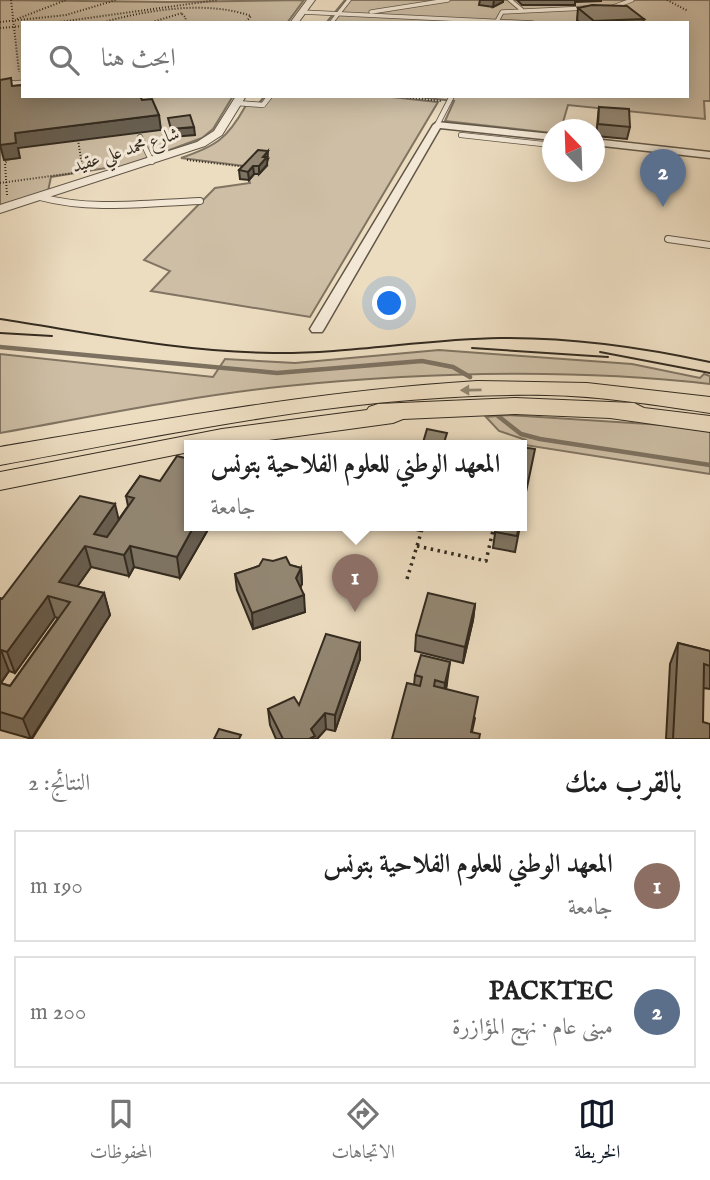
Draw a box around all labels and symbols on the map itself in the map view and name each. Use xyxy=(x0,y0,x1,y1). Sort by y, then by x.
north arrow xyxy=(542,119,605,182)
street label: شارع محمد علي عقيد xyxy=(69,123,184,183)
pin: 2 xyxy=(640,149,686,207)
your location xyxy=(372,286,406,320)
one-way arrow xyxy=(460,384,482,395)
pin: 1 xyxy=(332,554,378,612)

